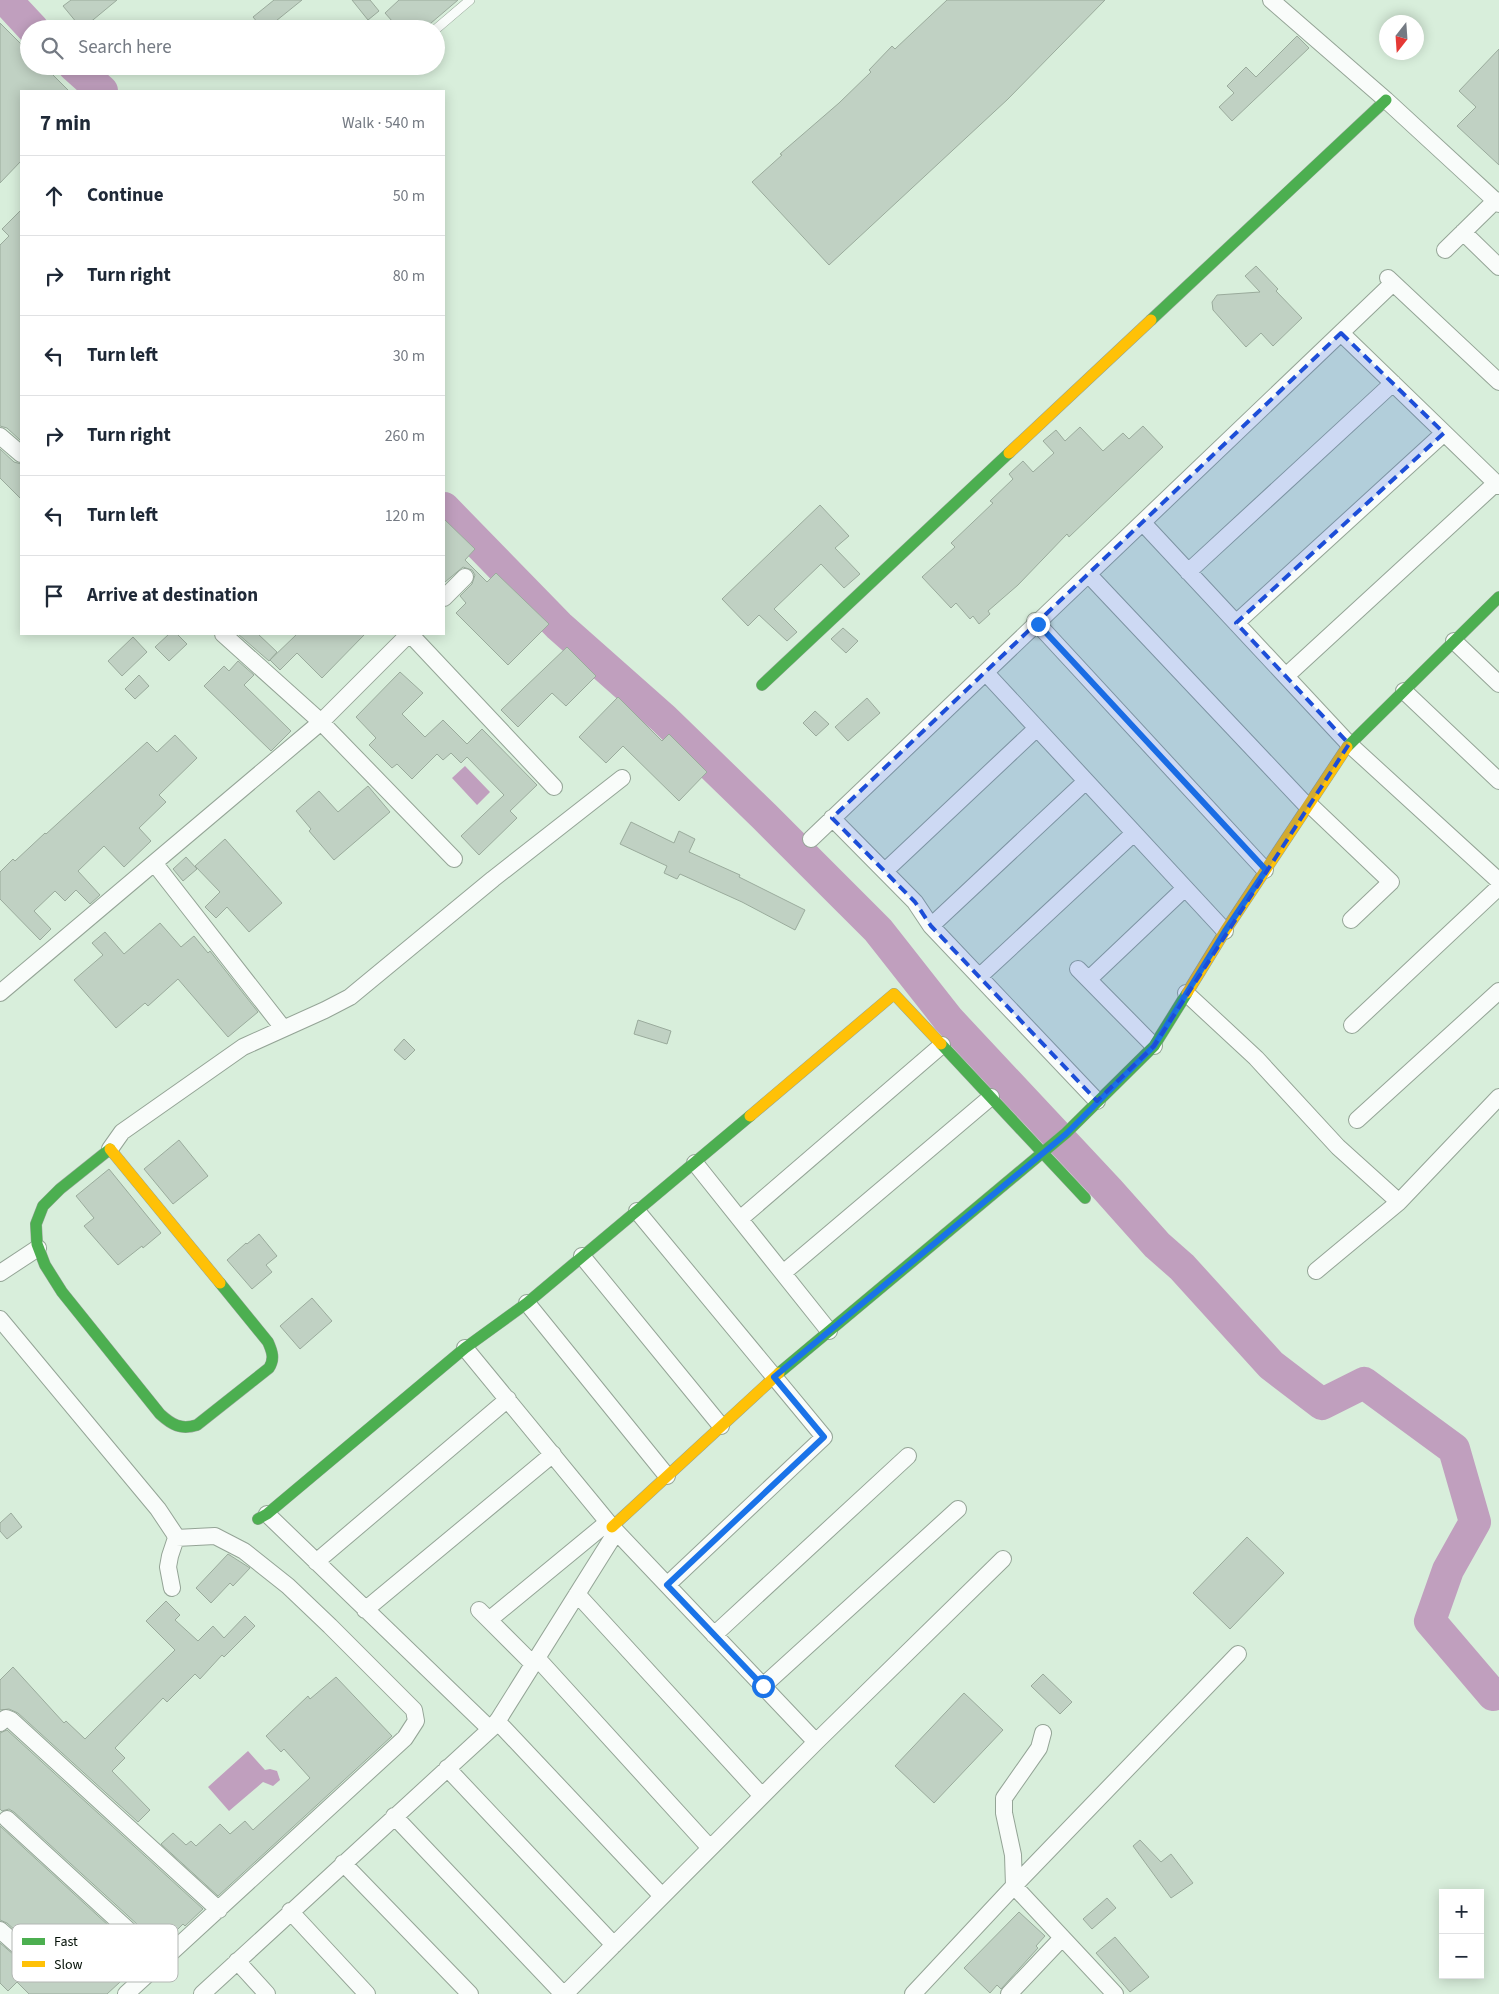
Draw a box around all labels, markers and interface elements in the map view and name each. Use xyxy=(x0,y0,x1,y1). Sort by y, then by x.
north arrow xyxy=(1379,15,1424,60)
search box xyxy=(20,20,445,75)
icon: search xyxy=(38,34,66,62)
text: Search here xyxy=(78,34,172,61)
text: 7 min xyxy=(40,108,91,138)
text: Walk · 540 m xyxy=(342,112,425,134)
icon: ahead xyxy=(40,182,68,210)
text: Continue xyxy=(87,182,164,209)
text: 50 m xyxy=(393,185,425,207)
icon: right xyxy=(40,262,68,290)
text: Turn right xyxy=(87,262,171,289)
text: 80 m xyxy=(393,265,425,287)
icon: left xyxy=(40,342,68,370)
text: Turn left xyxy=(87,342,158,369)
text: 30 m xyxy=(393,345,425,367)
icon: right xyxy=(40,422,68,450)
text: Turn right xyxy=(87,422,171,449)
text: 260 m xyxy=(385,425,425,447)
icon: left xyxy=(40,502,68,530)
text: Turn left xyxy=(87,502,158,529)
text: 120 m xyxy=(385,505,425,527)
icon: arrive xyxy=(40,582,68,610)
text: Arrive at destination xyxy=(87,582,258,609)
route end xyxy=(1027,613,1050,636)
route start xyxy=(752,1675,775,1698)
map controls xyxy=(1439,1889,1484,1979)
button: + xyxy=(1439,1889,1484,1934)
legend xyxy=(12,1924,178,1982)
text: Fast xyxy=(54,1932,78,1952)
button: − xyxy=(1439,1934,1484,1979)
text: Slow xyxy=(54,1955,83,1975)

